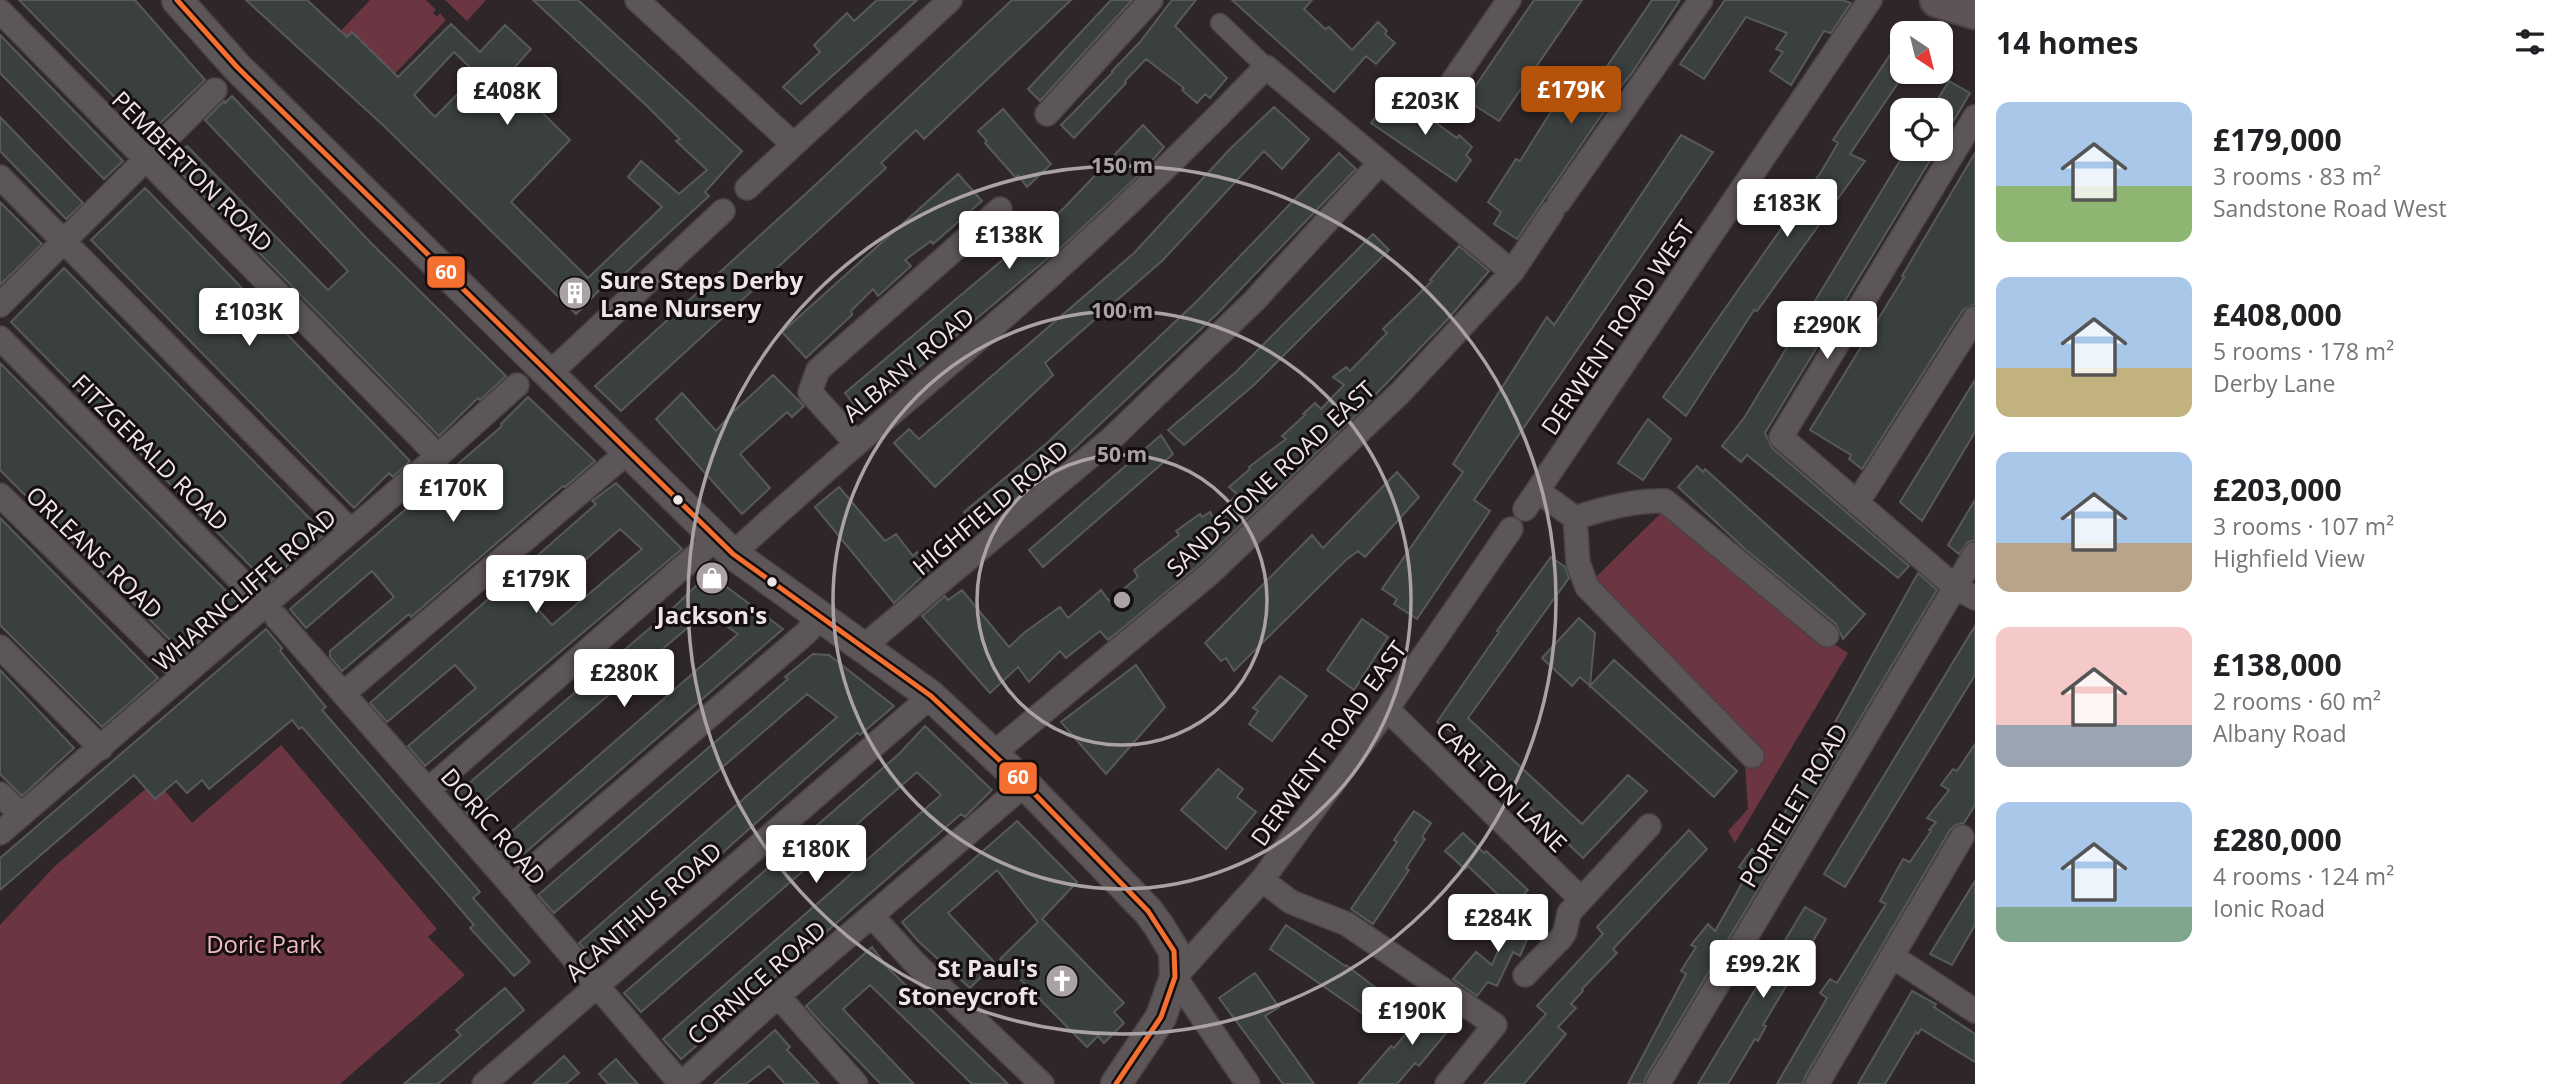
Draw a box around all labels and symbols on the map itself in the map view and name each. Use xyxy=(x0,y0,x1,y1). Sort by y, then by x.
north arrow xyxy=(1890,21,1953,84)
pin: £179K xyxy=(1522,66,1620,126)
pin: £408K xyxy=(458,68,556,127)
pin: £203K xyxy=(1376,78,1474,137)
street label: PEMBERTON ROAD xyxy=(105,83,281,259)
text: 150 m xyxy=(1091,151,1153,179)
pin: £183K xyxy=(1738,180,1836,239)
pin: £138K xyxy=(960,212,1058,271)
street label: DERWENT ROAD WEST xyxy=(1533,213,1701,441)
line badge: 60 xyxy=(426,255,466,289)
text: 60 xyxy=(435,259,457,285)
place label: Sure Steps Derby Lane Nursery xyxy=(600,263,804,324)
building icon: Sure Steps Derby Lane Nursery xyxy=(556,274,594,312)
pin: £103K xyxy=(200,288,298,348)
text: 100 m xyxy=(1091,296,1153,324)
street label: ALBANY ROAD xyxy=(835,299,981,429)
pin: £290K xyxy=(1778,302,1876,361)
street label: FITZGERALD ROAD xyxy=(65,366,237,538)
street label: SANDSTONE ROAD EAST xyxy=(1159,373,1381,583)
street label: HIGHFIELD ROAD xyxy=(905,432,1075,582)
text: 50 m xyxy=(1097,440,1147,468)
pin: £170K xyxy=(404,464,502,524)
street label: ORLEANS ROAD xyxy=(19,478,171,626)
unlabelled marker xyxy=(671,493,685,507)
street label: WHARNCLIFFE ROAD xyxy=(145,500,343,678)
pin: £179K xyxy=(487,556,585,615)
shop icon: Jackson's xyxy=(693,559,731,597)
unlabelled marker xyxy=(765,575,779,589)
centre of rings xyxy=(1110,588,1134,612)
place label: Jackson's xyxy=(655,598,767,631)
street label: DERWENT ROAD EAST xyxy=(1242,634,1414,852)
pin: £280K xyxy=(575,650,673,709)
street label: CARLTON LANE xyxy=(1429,713,1575,859)
street label: PORTELET ROAD xyxy=(1731,717,1855,893)
street label: DORIC ROAD xyxy=(434,760,554,892)
line badge: 60 xyxy=(998,761,1038,795)
text: 60 xyxy=(1007,764,1029,790)
pin: £180K xyxy=(767,826,865,885)
street label: ACANTHUS ROAD xyxy=(558,834,728,988)
pin: £284K xyxy=(1449,894,1547,954)
street label: CORNICE ROAD xyxy=(679,912,833,1052)
park label: Doric Park xyxy=(206,927,322,960)
pin: £99.2K xyxy=(1706,940,1820,1000)
place label: St Paul's Stoneycroft xyxy=(898,951,1038,1012)
church icon: St Paul's Stoneycroft xyxy=(1043,962,1081,1000)
pin: £190K xyxy=(1363,988,1461,1047)

